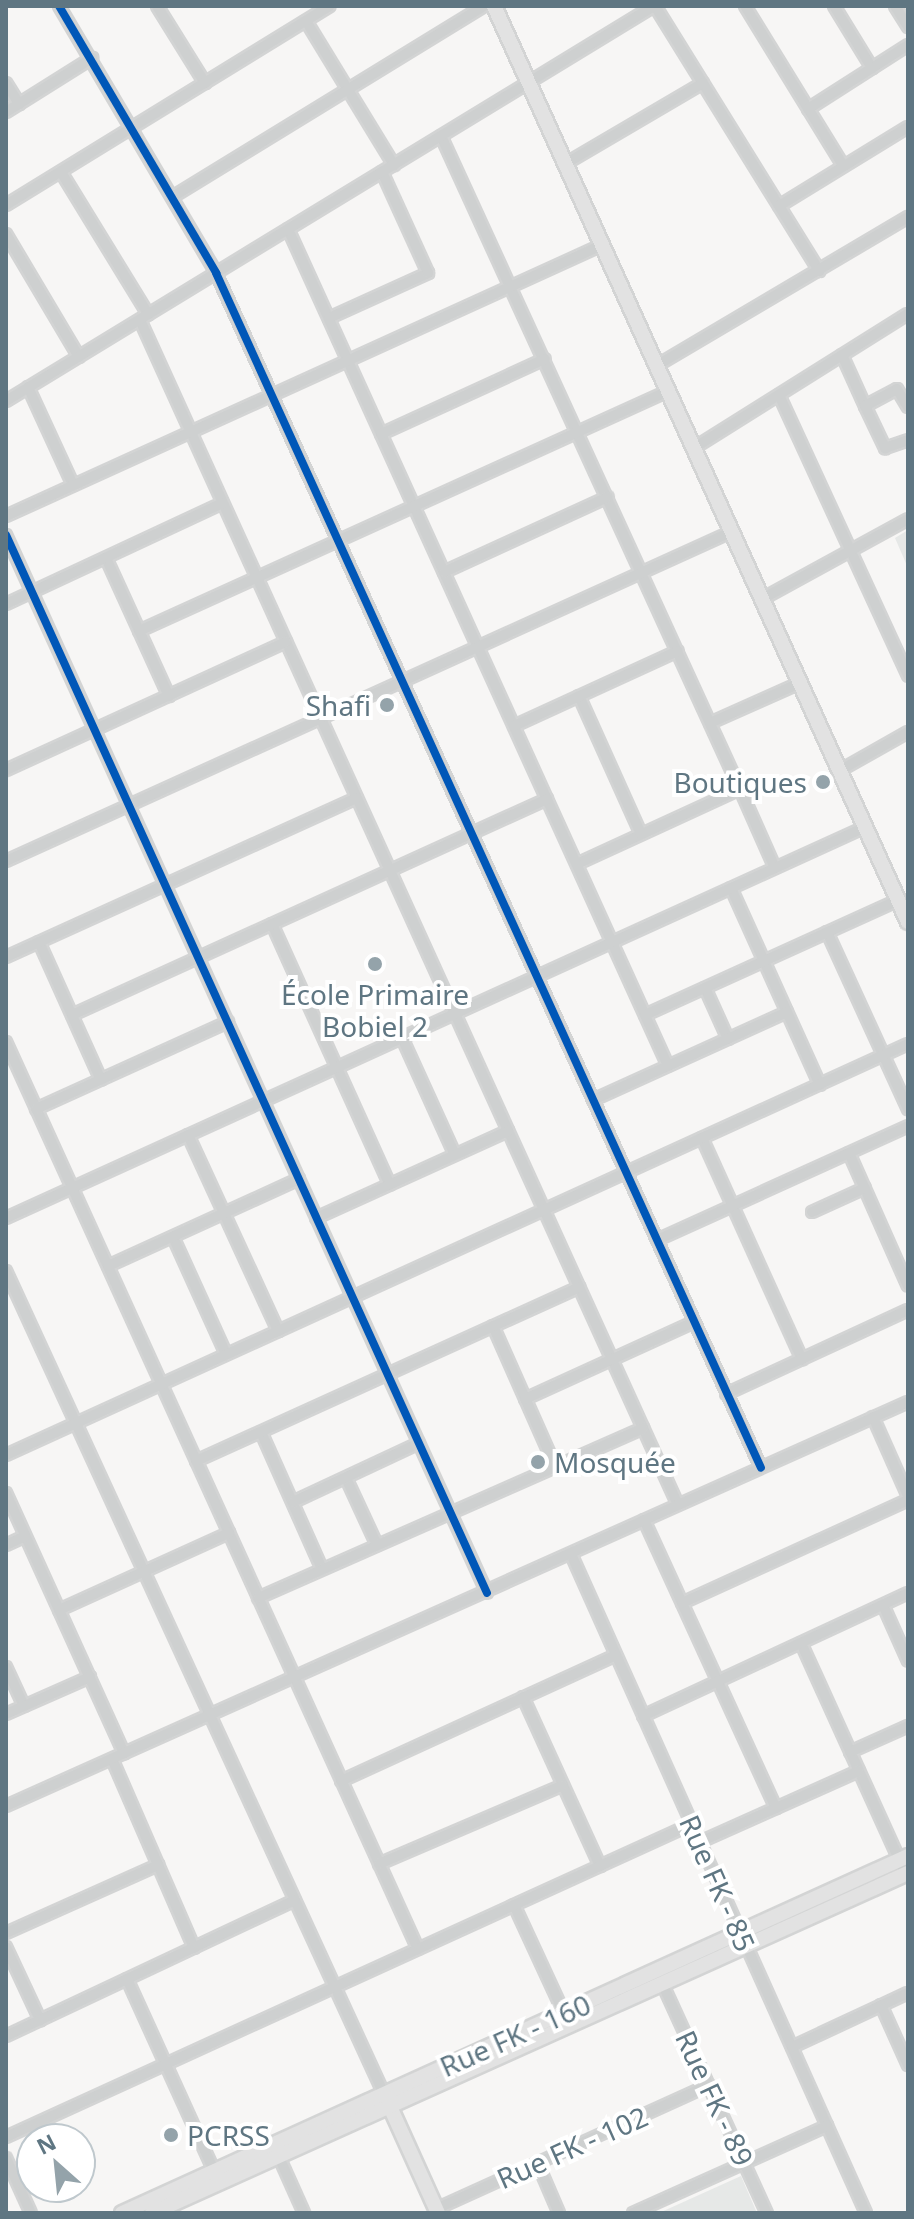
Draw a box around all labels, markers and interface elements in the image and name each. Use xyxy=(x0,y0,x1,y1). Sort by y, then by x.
place label: Shafi xyxy=(306,688,371,722)
marker: Shafi xyxy=(378,696,396,714)
place label: Boutiques xyxy=(673,765,807,799)
marker: Boutiques xyxy=(814,773,832,791)
marker: École Primaire Bobiel 2 xyxy=(366,955,384,973)
place label: École Primaire Bobiel 2 xyxy=(281,977,469,1043)
place label: Mosquée xyxy=(554,1445,676,1479)
marker: Mosquée xyxy=(529,1453,547,1471)
street label: Rue FK - 85 xyxy=(673,1810,763,1956)
street label: Rue FK - 160 xyxy=(434,1987,596,2083)
street label: Rue FK - 89 xyxy=(669,2025,761,2171)
street label: Rue FK - 102 xyxy=(491,2099,653,2195)
place label: PCRSS xyxy=(187,2118,270,2152)
north arrow xyxy=(16,2123,96,2203)
text: N xyxy=(31,2126,61,2161)
marker: PCRSS xyxy=(162,2126,180,2144)

